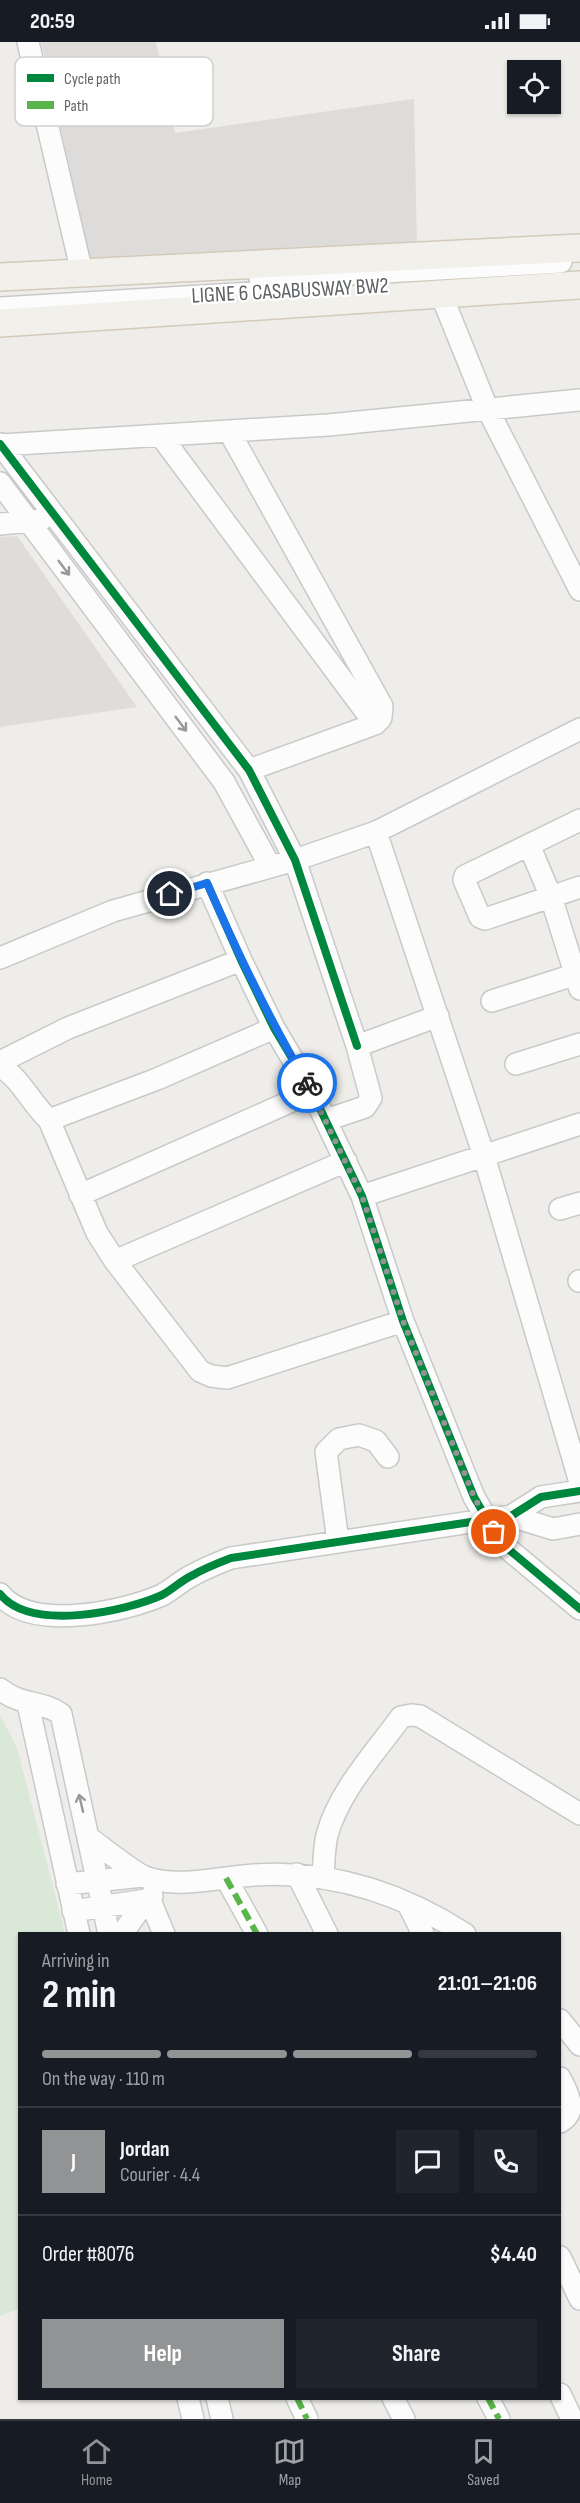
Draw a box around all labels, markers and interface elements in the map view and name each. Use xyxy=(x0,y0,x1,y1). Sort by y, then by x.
text: 20:59 xyxy=(30,8,75,35)
legend xyxy=(15,57,213,126)
map controls xyxy=(507,60,561,114)
button: locate xyxy=(507,60,561,114)
text: Cycle path xyxy=(64,70,121,89)
text: Path xyxy=(64,97,88,116)
street label: LIGNE 6 CASABUSWAY BW2 xyxy=(191,272,389,310)
one-way arrow xyxy=(58,560,71,576)
one-way arrow xyxy=(175,716,187,732)
pin xyxy=(144,868,195,919)
icon: home xyxy=(153,877,186,910)
courier xyxy=(277,1053,337,1113)
icon: bike xyxy=(291,1067,324,1100)
pin xyxy=(468,1506,519,1557)
icon: bag xyxy=(477,1515,510,1548)
one-way arrow xyxy=(75,1793,86,1813)
text: Arriving in xyxy=(42,1949,110,1973)
text: 21:01–21:06 xyxy=(438,1970,537,1997)
text: 2 min xyxy=(42,1972,116,2019)
text: On the way · 110 m xyxy=(42,2067,165,2091)
button: chat xyxy=(396,2130,459,2193)
button: phone xyxy=(474,2130,537,2193)
text: Jordan xyxy=(120,2136,169,2163)
text: J xyxy=(71,2148,76,2175)
text: Courier · 4.4 xyxy=(120,2163,200,2187)
text: Order #8076 xyxy=(42,2241,134,2268)
text: $4.40 xyxy=(490,2241,537,2268)
button: Help xyxy=(42,2319,284,2388)
button: Share xyxy=(296,2319,537,2388)
tab: Home xyxy=(80,2435,113,2490)
tab: Map xyxy=(273,2435,306,2490)
tab: Saved xyxy=(467,2435,500,2490)

